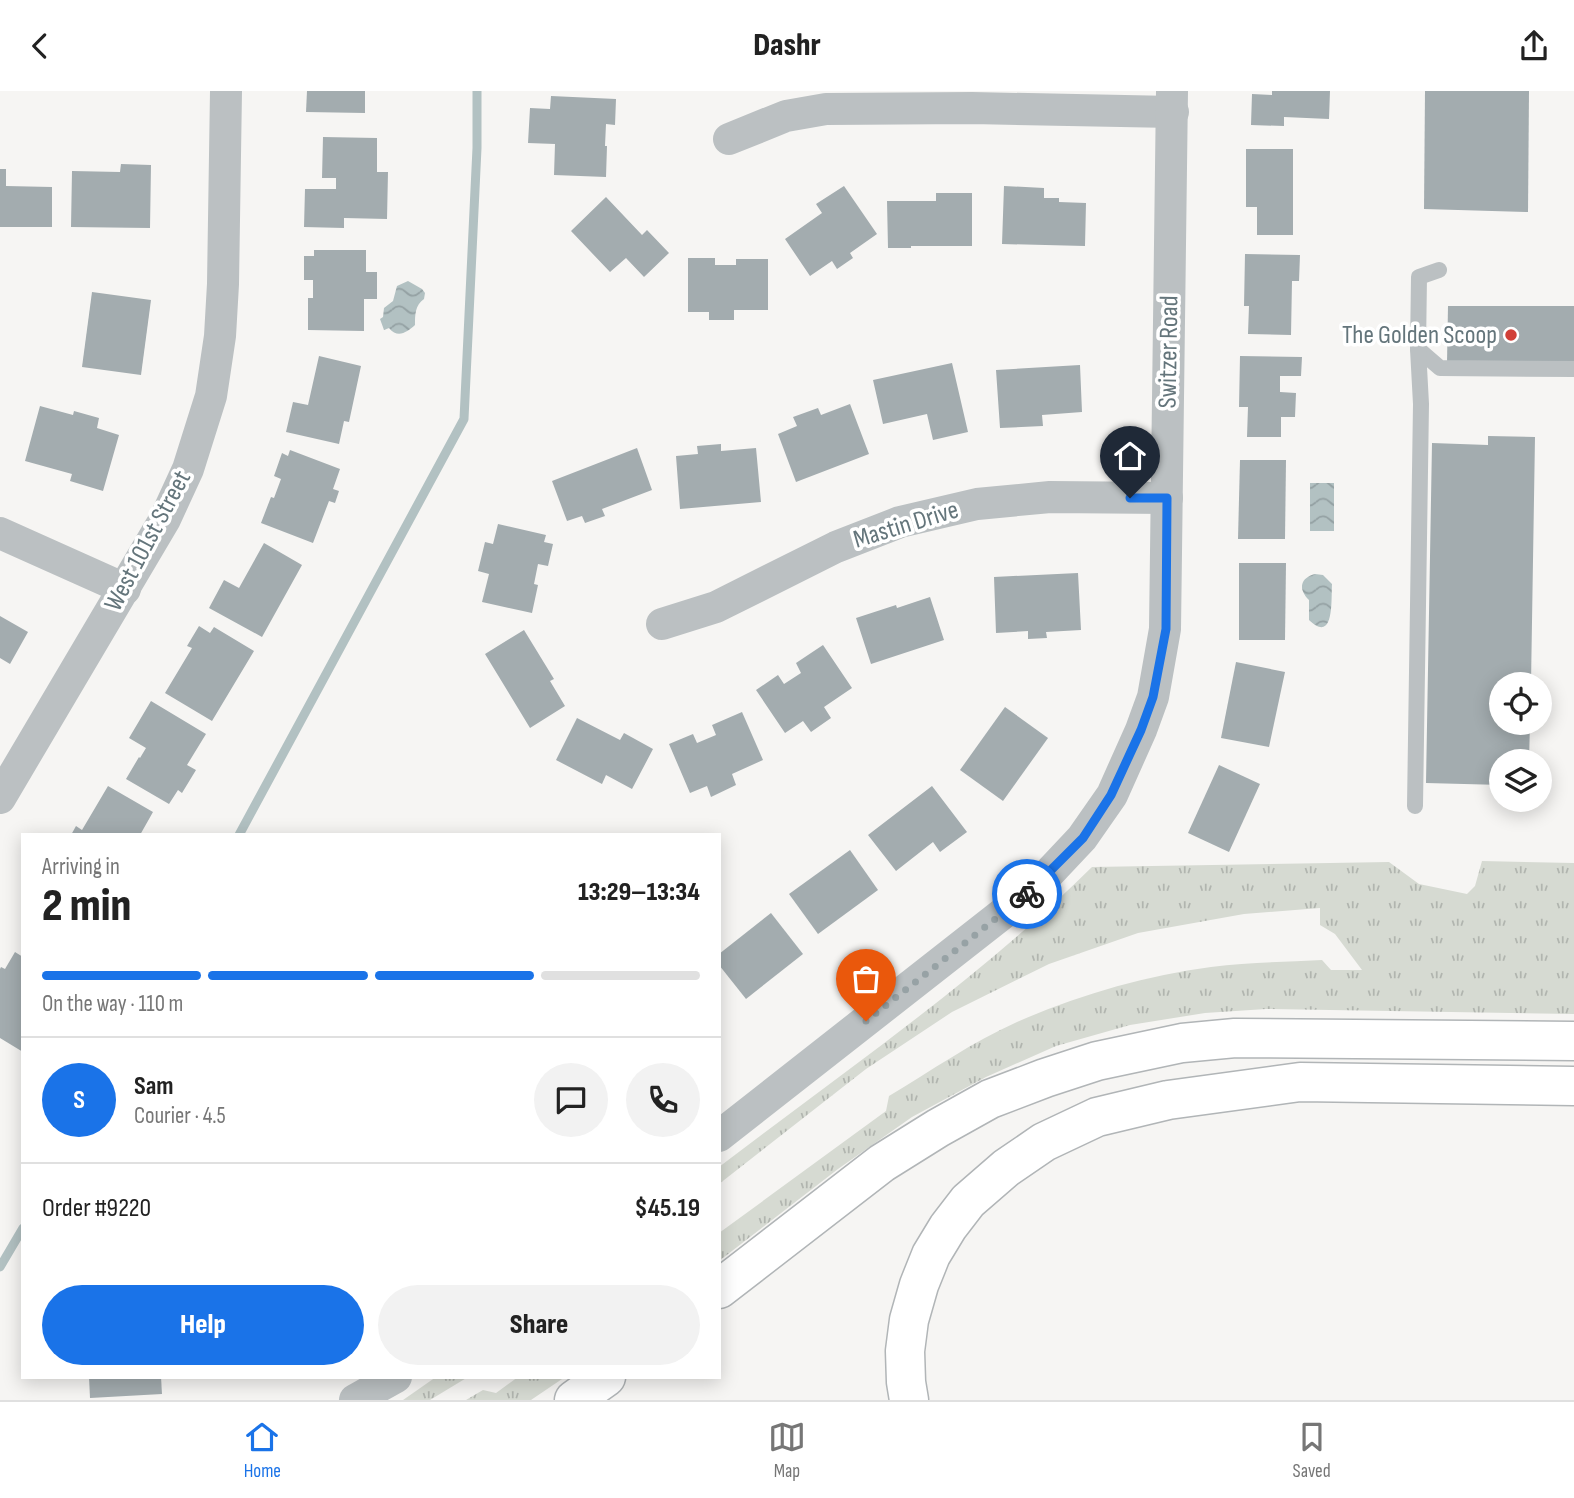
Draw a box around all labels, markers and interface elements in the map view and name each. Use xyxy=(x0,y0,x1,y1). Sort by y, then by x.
text: Dashr xyxy=(753,26,821,65)
icon: back xyxy=(21,27,59,65)
icon: share xyxy=(1515,27,1553,65)
street label: Switzer Road xyxy=(1153,295,1185,409)
place label: The Golden Scoop xyxy=(1342,320,1497,351)
marker: The Golden Scoop xyxy=(1503,327,1519,343)
pin xyxy=(1100,426,1160,498)
icon: home xyxy=(1111,437,1149,475)
street label: West 101st Street xyxy=(98,466,198,616)
street label: Mastin Drive xyxy=(850,494,962,556)
map controls xyxy=(1489,672,1552,812)
button: locate xyxy=(1489,672,1552,735)
button: layers xyxy=(1489,749,1552,812)
text: Arriving in xyxy=(42,853,120,881)
courier xyxy=(992,859,1062,929)
icon: bike xyxy=(1008,875,1046,913)
text: 13:29–13:34 xyxy=(578,877,700,908)
text: 2 min xyxy=(42,879,131,934)
pin xyxy=(836,949,896,1021)
icon: bag xyxy=(847,960,885,998)
text: On the way · 110 m xyxy=(42,990,183,1018)
button: chat xyxy=(534,1063,608,1137)
button: phone xyxy=(626,1063,700,1137)
text: Sam xyxy=(134,1071,174,1102)
text: S xyxy=(73,1085,85,1116)
text: Courier · 4.5 xyxy=(134,1102,226,1130)
text: Order #9220 xyxy=(42,1193,151,1224)
text: $45.19 xyxy=(635,1193,700,1224)
button: Help xyxy=(42,1285,364,1365)
button: Share xyxy=(378,1285,700,1365)
tab: Home xyxy=(243,1418,281,1483)
tab: Map xyxy=(768,1418,806,1483)
tab: Saved xyxy=(1293,1418,1331,1483)

